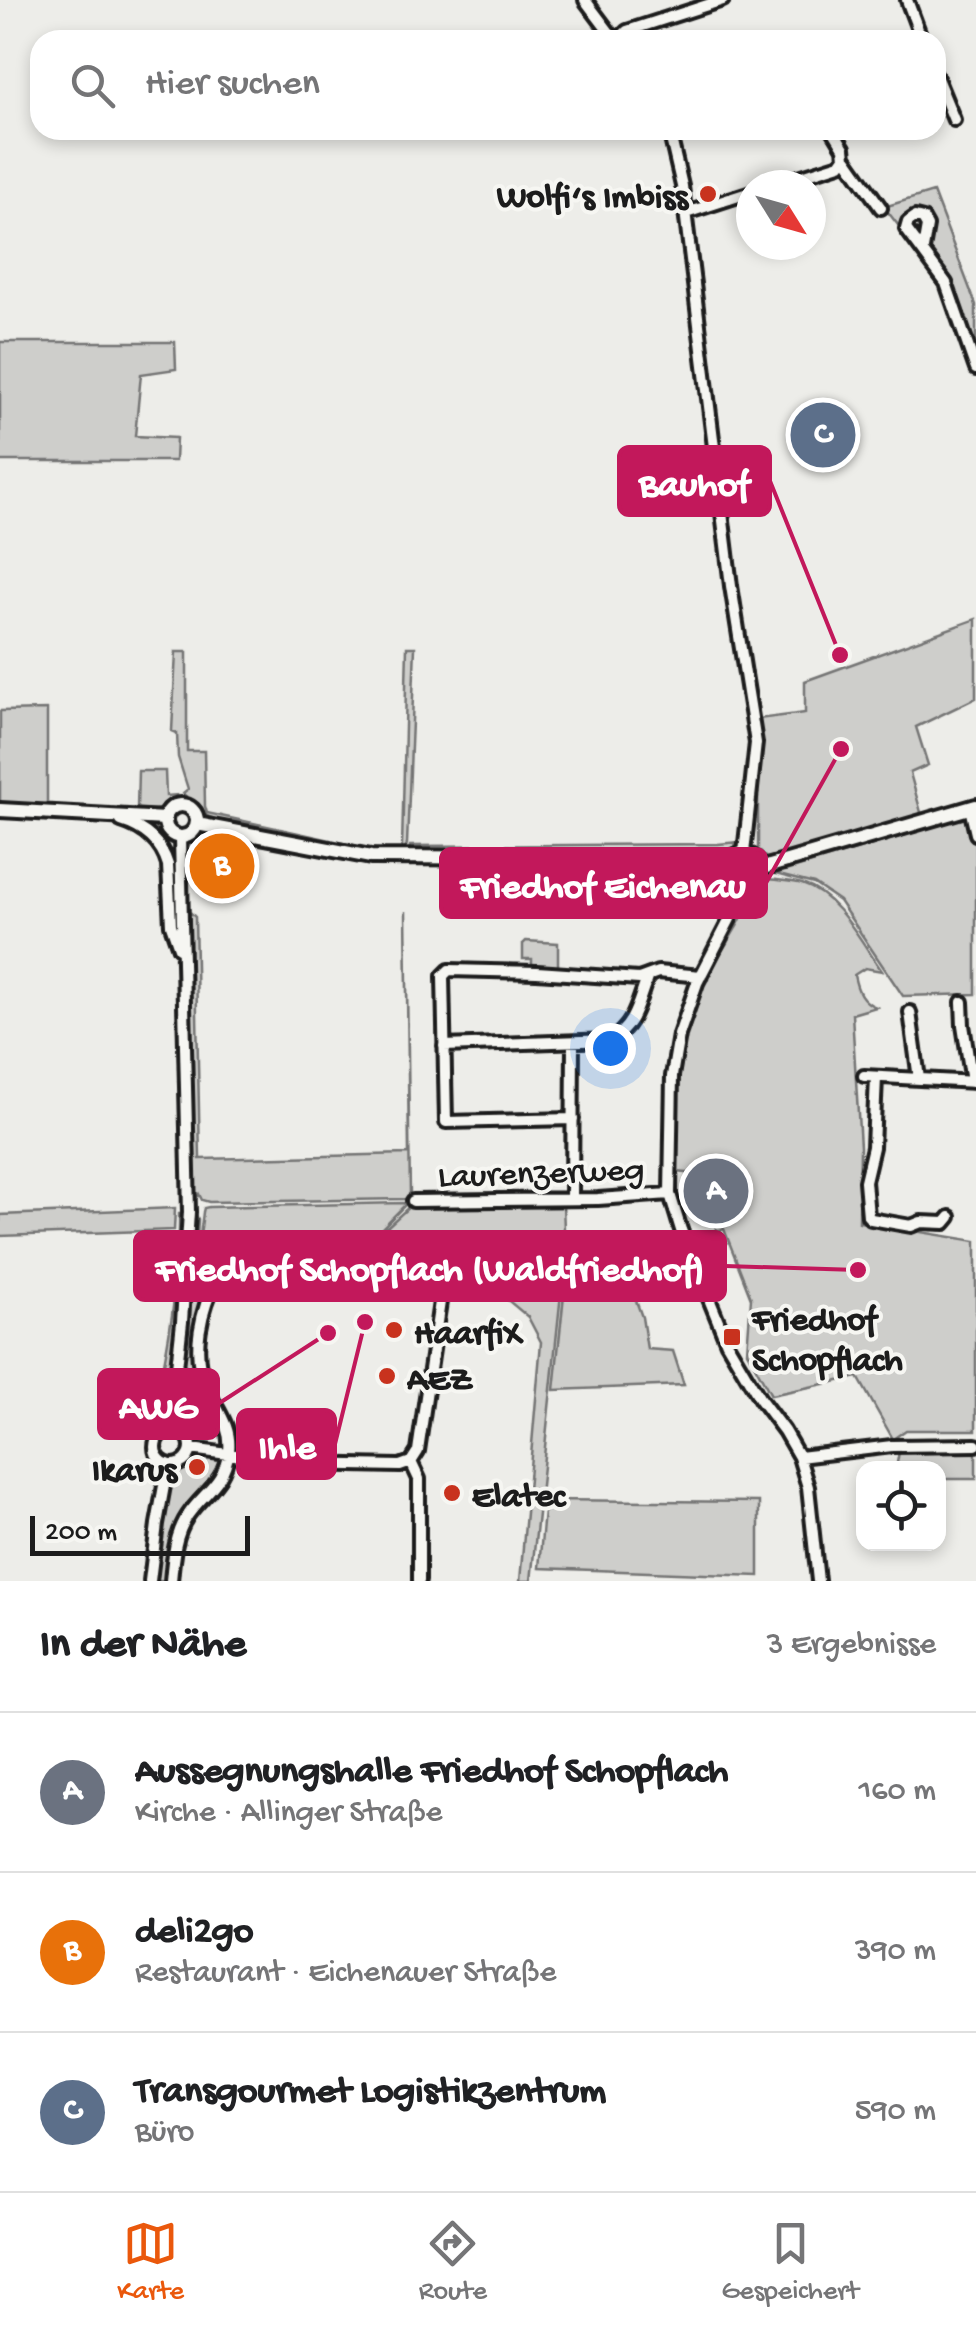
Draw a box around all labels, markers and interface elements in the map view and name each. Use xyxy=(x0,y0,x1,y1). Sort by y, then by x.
search box xyxy=(30,30,946,140)
icon: search xyxy=(65,58,120,113)
text: Hier suchen xyxy=(145,63,320,107)
north arrow xyxy=(736,170,826,260)
place label: Wolfi‘s Imbiss xyxy=(497,179,690,220)
marker: Wolfi‘s Imbiss xyxy=(697,183,719,205)
pin: C xyxy=(790,398,856,472)
callout: Bauhof xyxy=(619,447,770,515)
text: Bauhof xyxy=(637,465,752,509)
pin: B xyxy=(190,828,254,904)
callout: Friedhof Eichenau xyxy=(441,849,766,917)
text: Friedhof Eichenau xyxy=(459,867,746,911)
your location xyxy=(585,1023,636,1074)
street label: Laurenzerweg xyxy=(437,1151,645,1200)
pin: A xyxy=(684,1154,748,1228)
callout: Friedhof Schopflach (Waldfriedhof) xyxy=(135,1232,725,1300)
text: Friedhof Schopflach (Waldfriedhof) xyxy=(154,1250,705,1294)
place label: Friedhof Schopflach xyxy=(751,1302,903,1383)
place label: HaarfiX xyxy=(414,1315,525,1356)
marker: HaarfiX xyxy=(383,1319,405,1341)
marker: Friedhof Schopflach xyxy=(721,1326,743,1348)
place label: AEZ xyxy=(406,1361,473,1402)
marker: AEZ xyxy=(376,1365,398,1387)
callout: AWG xyxy=(99,1370,218,1438)
text: AWG xyxy=(118,1388,199,1432)
callout: Ihle xyxy=(238,1410,335,1478)
text: Ihle xyxy=(258,1428,317,1472)
place label: Ikarus xyxy=(92,1452,179,1493)
marker: Ikarus xyxy=(186,1456,208,1478)
map controls xyxy=(856,1461,946,1551)
button: locate xyxy=(856,1461,946,1551)
place label: Elatec xyxy=(472,1478,567,1519)
marker: Elatec xyxy=(441,1482,463,1504)
scale bar xyxy=(30,1511,250,1556)
text: 200 m xyxy=(45,1517,117,1550)
text: In der Nähe xyxy=(40,1622,246,1671)
text: 3 Ergebnisse xyxy=(767,1627,936,1665)
text: Aussegnungshalle Friedhof Schopflach xyxy=(135,1751,728,1795)
text: A xyxy=(63,1773,82,1811)
text: 160 m xyxy=(858,1773,936,1811)
text: Kirche · Allinger Straße xyxy=(135,1795,442,1833)
text: deli2go xyxy=(135,1911,253,1955)
text: B xyxy=(64,1933,81,1971)
text: 390 m xyxy=(855,1933,936,1971)
text: Restaurant · Eichenauer Straße xyxy=(135,1955,556,1993)
text: Transgourmet Logistikzentrum xyxy=(135,2071,606,2115)
text: C xyxy=(64,2093,81,2131)
text: 590 m xyxy=(855,2093,936,2131)
text: Büro xyxy=(135,2115,194,2153)
tab: Karte xyxy=(117,2216,184,2309)
tab: Route xyxy=(419,2216,487,2309)
tab: Gespeichert xyxy=(722,2216,859,2309)

